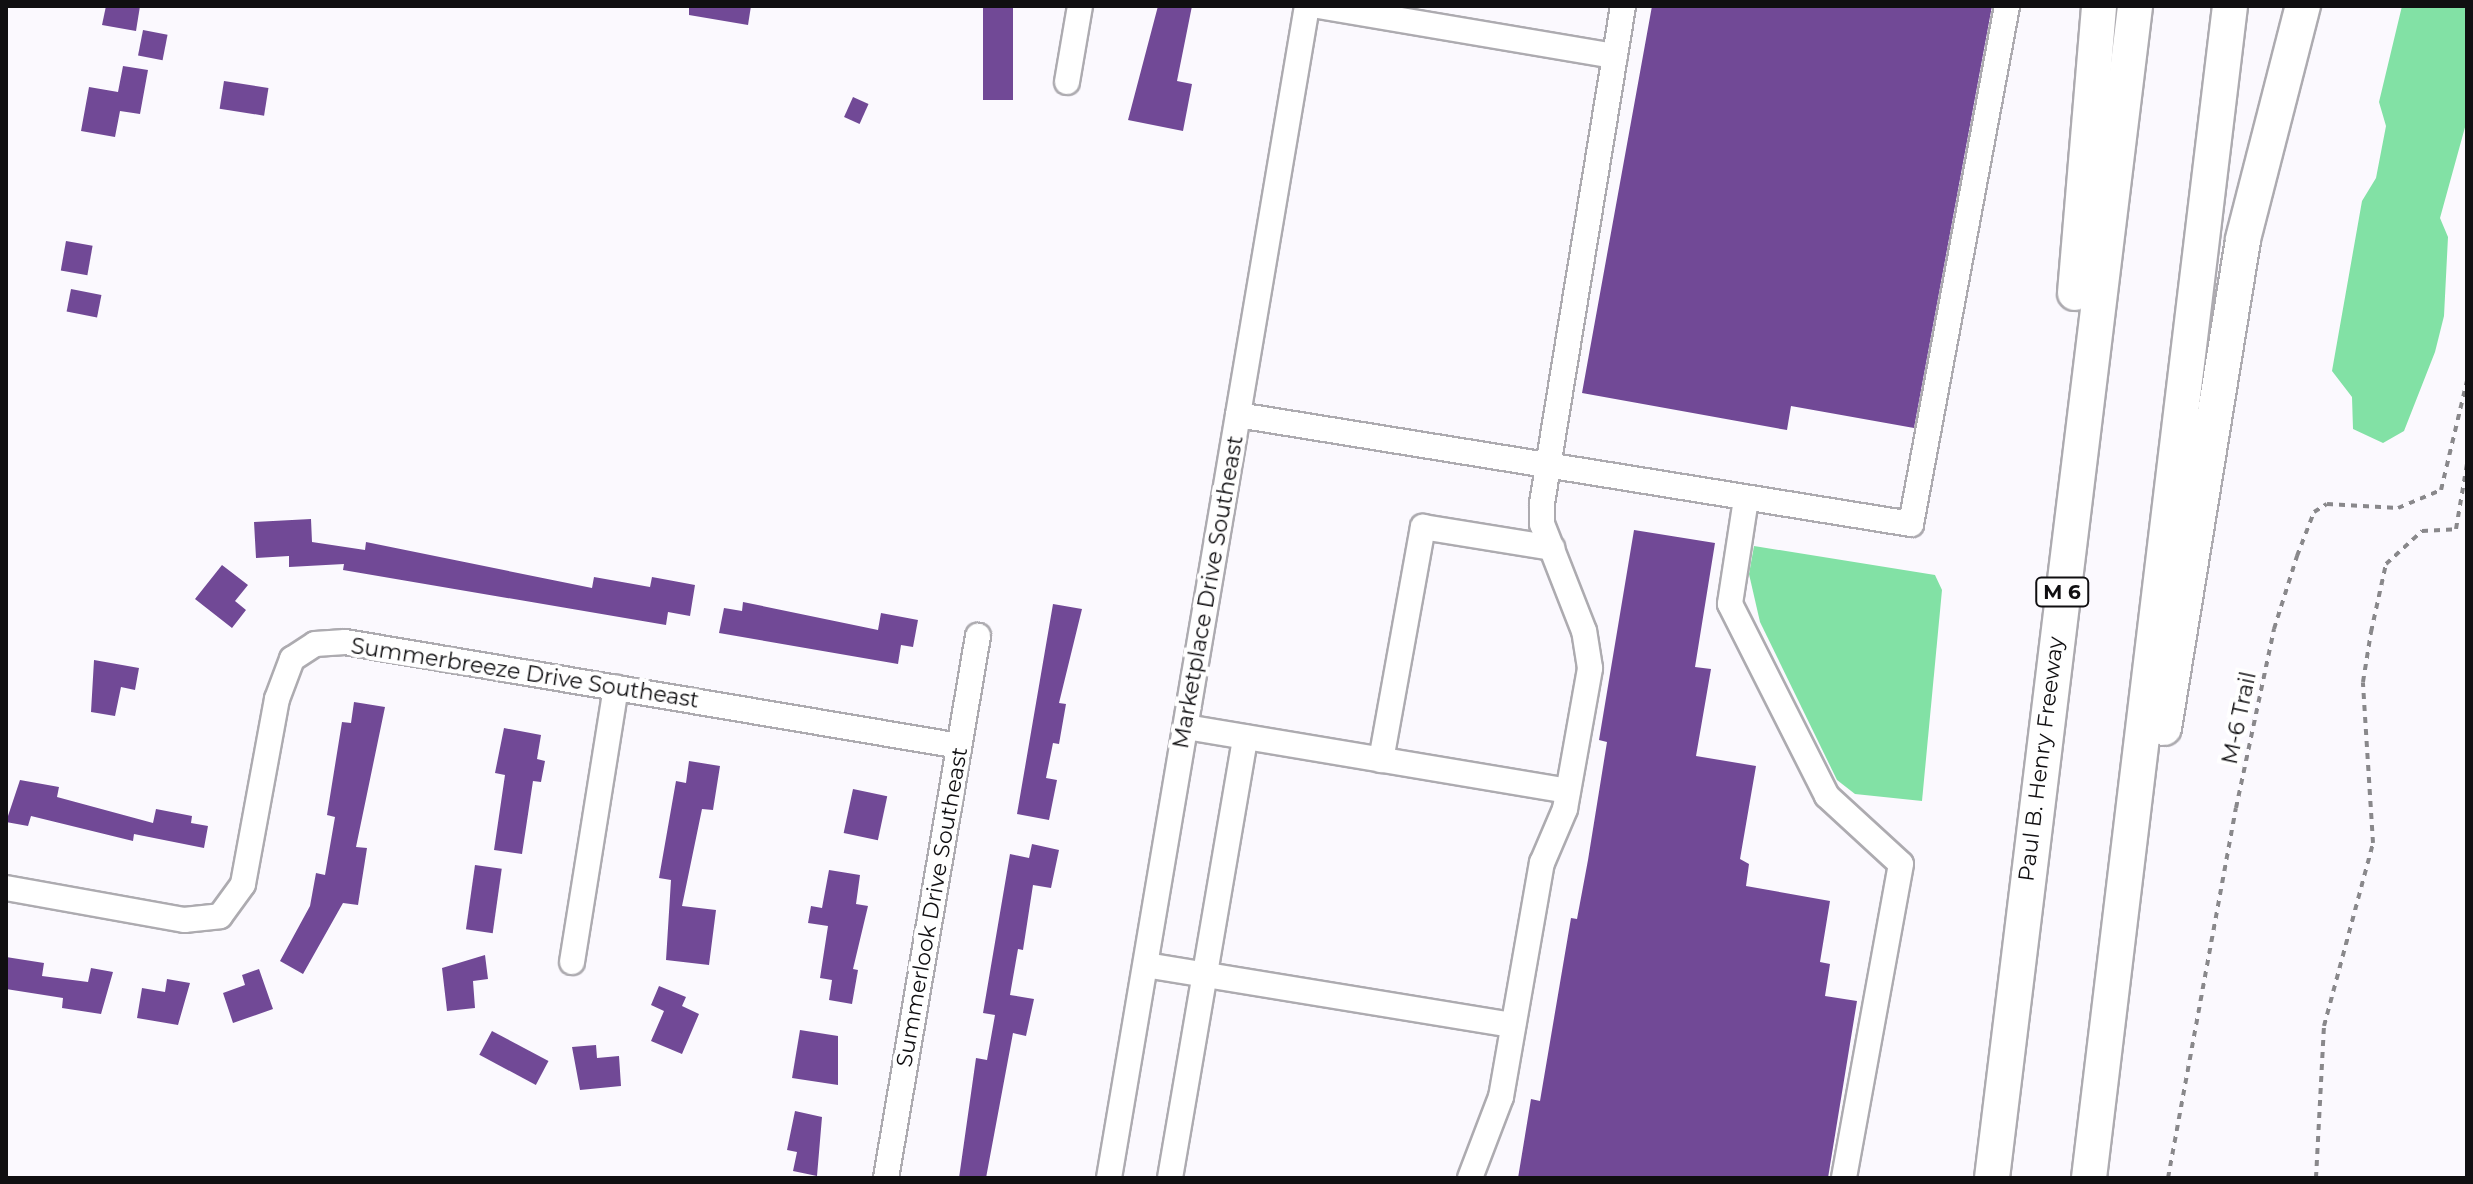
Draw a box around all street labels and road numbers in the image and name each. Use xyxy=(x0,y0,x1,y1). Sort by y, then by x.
street label: Marketplace Drive Southeast xyxy=(1167,433,1249,751)
road number: M 6 xyxy=(2034,576,2090,608)
street label: Summerbreeze Drive Southeast xyxy=(349,632,701,714)
street label: Paul B. Henry Freeway xyxy=(2013,635,2069,883)
street label: M-6 Trail xyxy=(2216,669,2262,767)
street label: Summerlook Drive Southeast xyxy=(891,745,973,1069)

